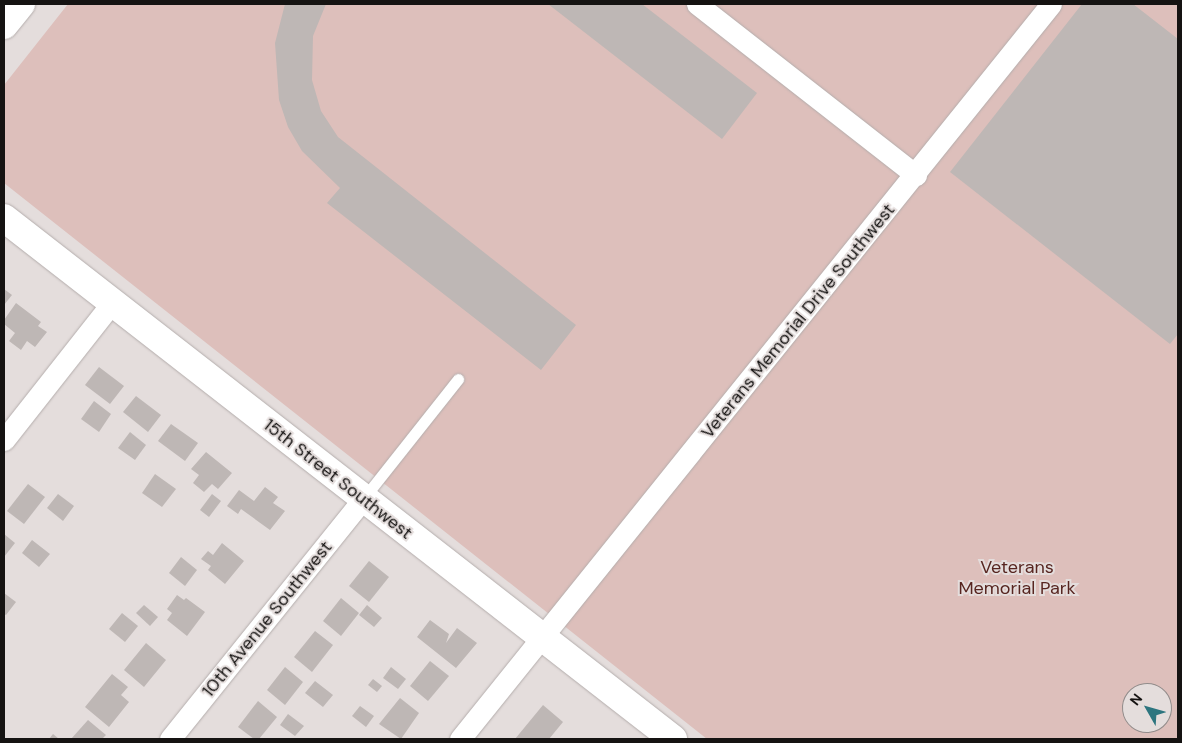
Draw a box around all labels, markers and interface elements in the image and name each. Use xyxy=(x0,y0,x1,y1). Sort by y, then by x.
street label: Veterans Memorial Drive Southwest xyxy=(697,199,899,443)
street label: 15th Street Southwest xyxy=(259,414,417,544)
street label: 10th Avenue Southwest xyxy=(197,537,337,701)
park label: Veterans Memorial Park xyxy=(958,557,1076,600)
north arrow xyxy=(1122,683,1172,733)
text: N xyxy=(1126,690,1146,709)

